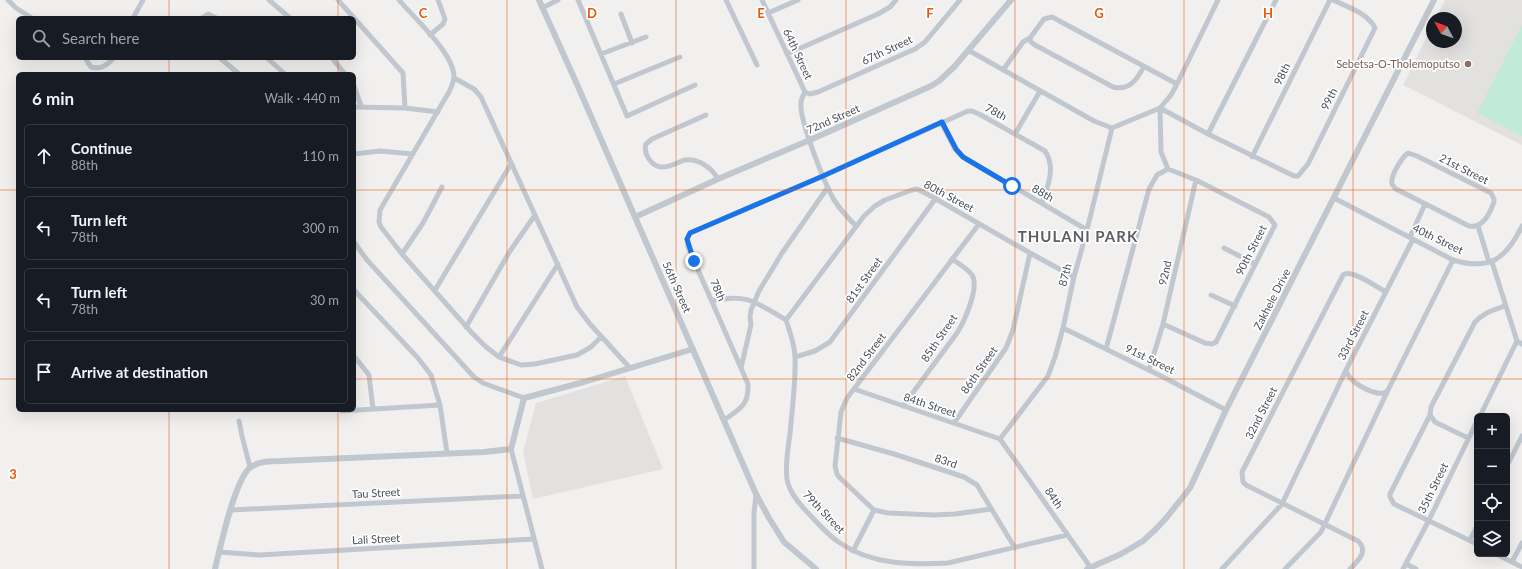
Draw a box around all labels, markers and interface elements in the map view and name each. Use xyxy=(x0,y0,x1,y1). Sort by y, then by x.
text: C xyxy=(419,5,428,21)
text: D xyxy=(587,5,597,21)
text: E xyxy=(757,5,765,21)
text: F xyxy=(926,5,934,21)
text: G xyxy=(1094,5,1104,21)
text: H xyxy=(1263,5,1273,21)
north arrow xyxy=(1426,12,1462,48)
search box xyxy=(16,16,356,60)
street label: 64th Street xyxy=(781,26,816,81)
icon: search xyxy=(30,27,52,49)
text: Search here xyxy=(62,29,139,47)
street label: 67th Street xyxy=(859,32,914,67)
place label: Sebetsa-O-Tholemoputso xyxy=(1336,57,1460,70)
marker: Sebetsa-O-Tholemoputso xyxy=(1463,59,1473,69)
street label: 98th xyxy=(1271,61,1292,87)
street label: 99th xyxy=(1318,86,1340,112)
text: 6 min xyxy=(32,88,74,109)
text: Walk · 440 m xyxy=(264,90,340,106)
street label: 78th xyxy=(983,100,1009,123)
street label: 72nd Street xyxy=(804,101,861,136)
text: Continue xyxy=(71,139,132,157)
icon: ahead xyxy=(33,145,55,167)
text: 110 m xyxy=(302,148,339,164)
street label: 21st Street xyxy=(1438,151,1491,186)
text: 88th xyxy=(71,157,98,173)
street label: 80th Street xyxy=(922,177,976,214)
route start xyxy=(1003,177,1021,195)
street label: 88th xyxy=(1030,181,1056,204)
text: Turn left xyxy=(71,211,127,229)
icon: left xyxy=(33,217,55,239)
text: 300 m xyxy=(302,220,339,236)
street label: 40th Street xyxy=(1411,221,1466,256)
street label: 90th Street xyxy=(1232,222,1269,277)
district label: THULANI PARK xyxy=(1018,227,1138,245)
text: 78th xyxy=(71,229,98,245)
route end xyxy=(685,252,703,270)
street label: 81st Street xyxy=(843,254,885,305)
street label: 56th Street xyxy=(660,259,695,314)
street label: 92nd xyxy=(1155,259,1174,287)
street label: 87th xyxy=(1055,262,1074,288)
street label: Zakhele Drive xyxy=(1251,266,1293,332)
street label: 78th xyxy=(708,277,729,303)
text: Turn left xyxy=(71,283,127,301)
icon: left xyxy=(33,289,55,311)
text: 30 m xyxy=(310,292,339,308)
text: 78th xyxy=(71,301,98,317)
street label: 33rd Street xyxy=(1334,308,1371,362)
street label: 85th Street xyxy=(918,311,959,364)
street label: 82nd Street xyxy=(843,330,888,383)
street label: 91st Street xyxy=(1123,341,1177,376)
street label: 86th Street xyxy=(958,344,1000,396)
icon: arrive xyxy=(33,361,55,383)
text: Arrive at destination xyxy=(71,363,208,381)
street label: 32nd Street xyxy=(1242,384,1279,441)
street label: 84th Street xyxy=(902,390,958,419)
map controls xyxy=(1474,413,1510,557)
button: + xyxy=(1474,413,1510,449)
button: − xyxy=(1474,449,1510,485)
street label: 83rd xyxy=(933,451,959,470)
street label: 35th Street xyxy=(1415,460,1450,515)
text: 3 xyxy=(9,466,17,482)
street label: Tau Street xyxy=(351,485,401,500)
street label: 84th xyxy=(1043,485,1066,511)
button: locate xyxy=(1474,485,1510,521)
street label: 79th Street xyxy=(801,487,848,536)
button: layers xyxy=(1474,521,1510,557)
street label: Lali Street xyxy=(352,531,400,546)

